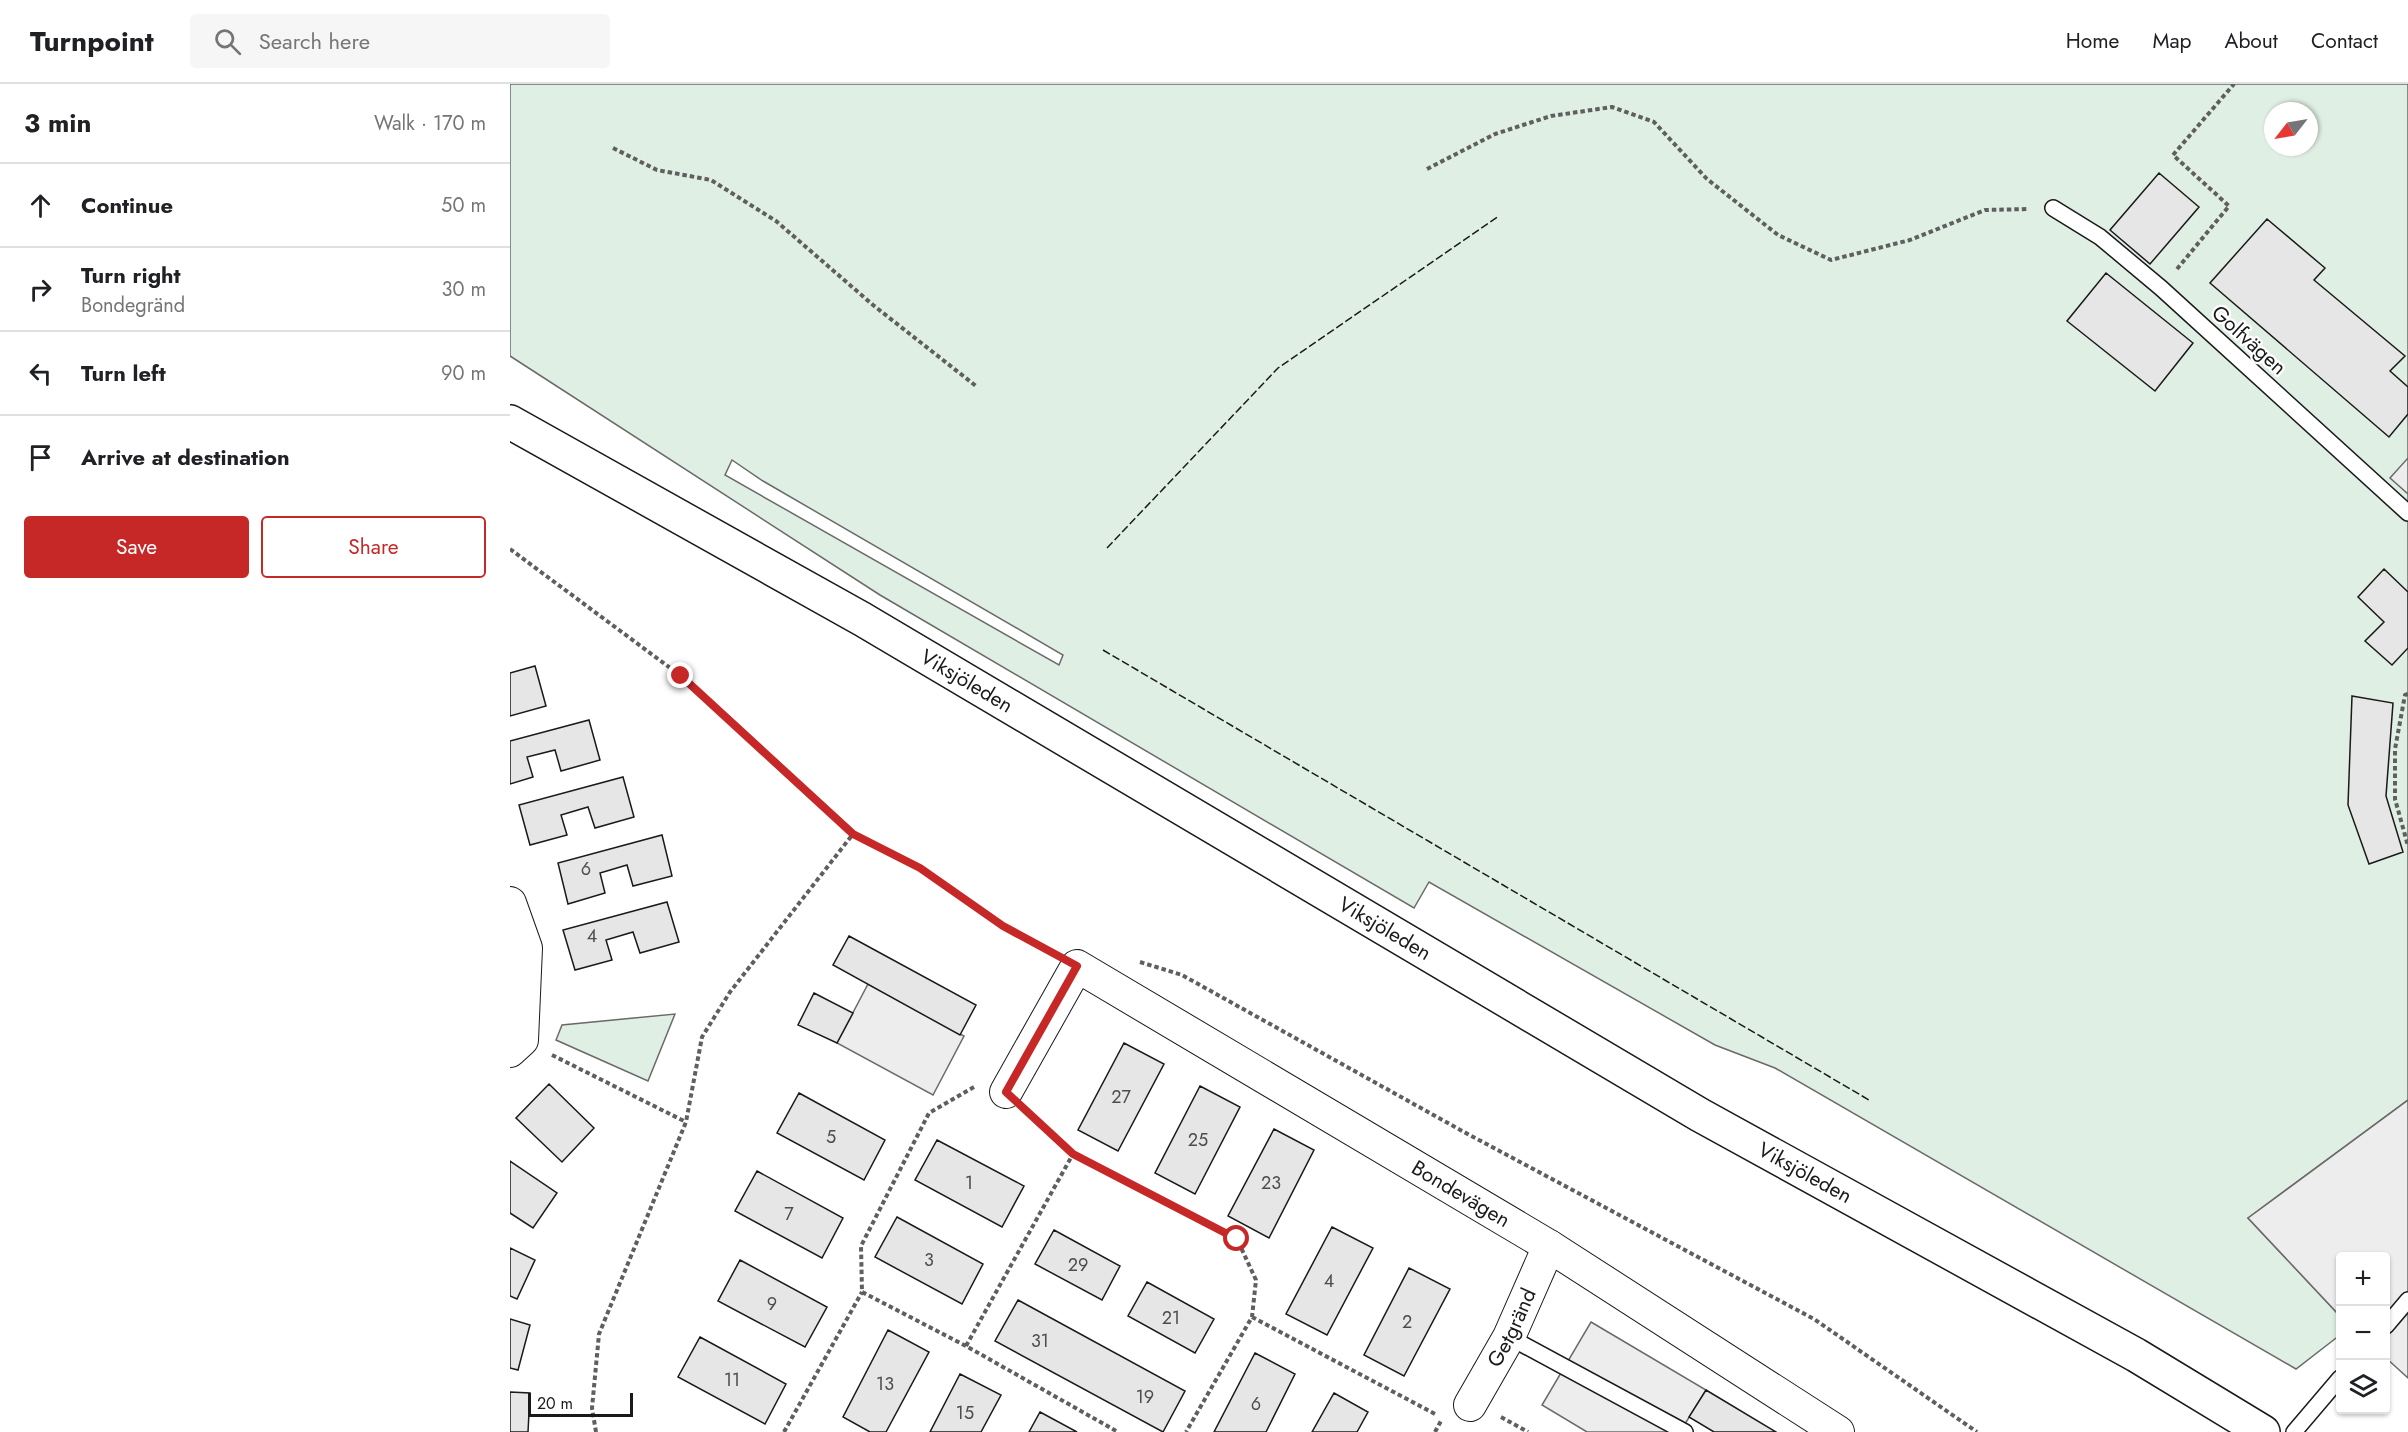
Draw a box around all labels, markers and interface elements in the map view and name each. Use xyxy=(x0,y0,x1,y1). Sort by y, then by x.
search box xyxy=(190,14,610,68)
text: Turnpoint xyxy=(30,21,154,62)
icon: search xyxy=(211,25,244,58)
text: Search here xyxy=(259,25,370,57)
text: Home xyxy=(2066,26,2119,56)
text: Map xyxy=(2152,26,2192,56)
text: About xyxy=(2225,26,2278,56)
text: Contact xyxy=(2311,26,2378,56)
north arrow xyxy=(2264,102,2318,156)
text: 3 min xyxy=(24,104,91,142)
text: Walk · 170 m xyxy=(374,109,486,138)
icon: ahead xyxy=(24,189,57,222)
text: Continue xyxy=(81,189,173,221)
text: 50 m xyxy=(441,191,486,220)
text: Turn right xyxy=(81,259,181,291)
icon: right xyxy=(24,273,57,306)
text: 30 m xyxy=(441,275,486,304)
text: Bondegränd xyxy=(81,291,185,320)
street label: Golfvägen xyxy=(2205,298,2293,382)
icon: left xyxy=(24,357,57,390)
text: Turn left xyxy=(81,357,166,389)
text: 90 m xyxy=(441,359,486,388)
icon: arrive xyxy=(24,441,57,474)
text: Arrive at destination xyxy=(81,441,290,473)
button: Save xyxy=(24,516,249,578)
button: Share xyxy=(261,516,486,578)
street label: Viksjöleden xyxy=(915,642,1019,720)
route end xyxy=(667,662,693,688)
house number: 6 xyxy=(581,856,591,882)
street label: Viksjöleden xyxy=(1333,889,1437,968)
house number: 4 xyxy=(587,923,597,949)
house number: 27 xyxy=(1111,1084,1131,1110)
house number: 5 xyxy=(826,1124,836,1150)
house number: 25 xyxy=(1188,1127,1208,1153)
street label: Viksjöleden xyxy=(1753,1135,1857,1211)
street label: Bondevägen xyxy=(1406,1153,1516,1235)
house number: 1 xyxy=(965,1170,973,1196)
house number: 23 xyxy=(1261,1170,1281,1196)
house number: 7 xyxy=(784,1201,794,1227)
route start xyxy=(1223,1225,1249,1251)
house number: 3 xyxy=(924,1247,934,1273)
house number: 29 xyxy=(1068,1252,1088,1278)
map controls xyxy=(2336,1252,2390,1414)
button: + xyxy=(2336,1252,2390,1306)
house number: 4 xyxy=(1324,1268,1334,1294)
street label: Getgränd xyxy=(1480,1283,1544,1373)
house number: 9 xyxy=(767,1291,777,1317)
house number: 21 xyxy=(1162,1305,1180,1331)
button: − xyxy=(2336,1306,2390,1360)
house number: 2 xyxy=(1402,1309,1412,1335)
house number: 31 xyxy=(1031,1328,1049,1354)
button: layers xyxy=(2336,1360,2390,1414)
house number: 11 xyxy=(724,1367,740,1393)
house number: 13 xyxy=(876,1371,894,1397)
house number: 19 xyxy=(1136,1384,1154,1410)
scale bar xyxy=(528,1390,633,1418)
house number: 6 xyxy=(1251,1391,1261,1417)
text: 20 m xyxy=(537,1392,573,1415)
house number: 15 xyxy=(956,1400,974,1426)

